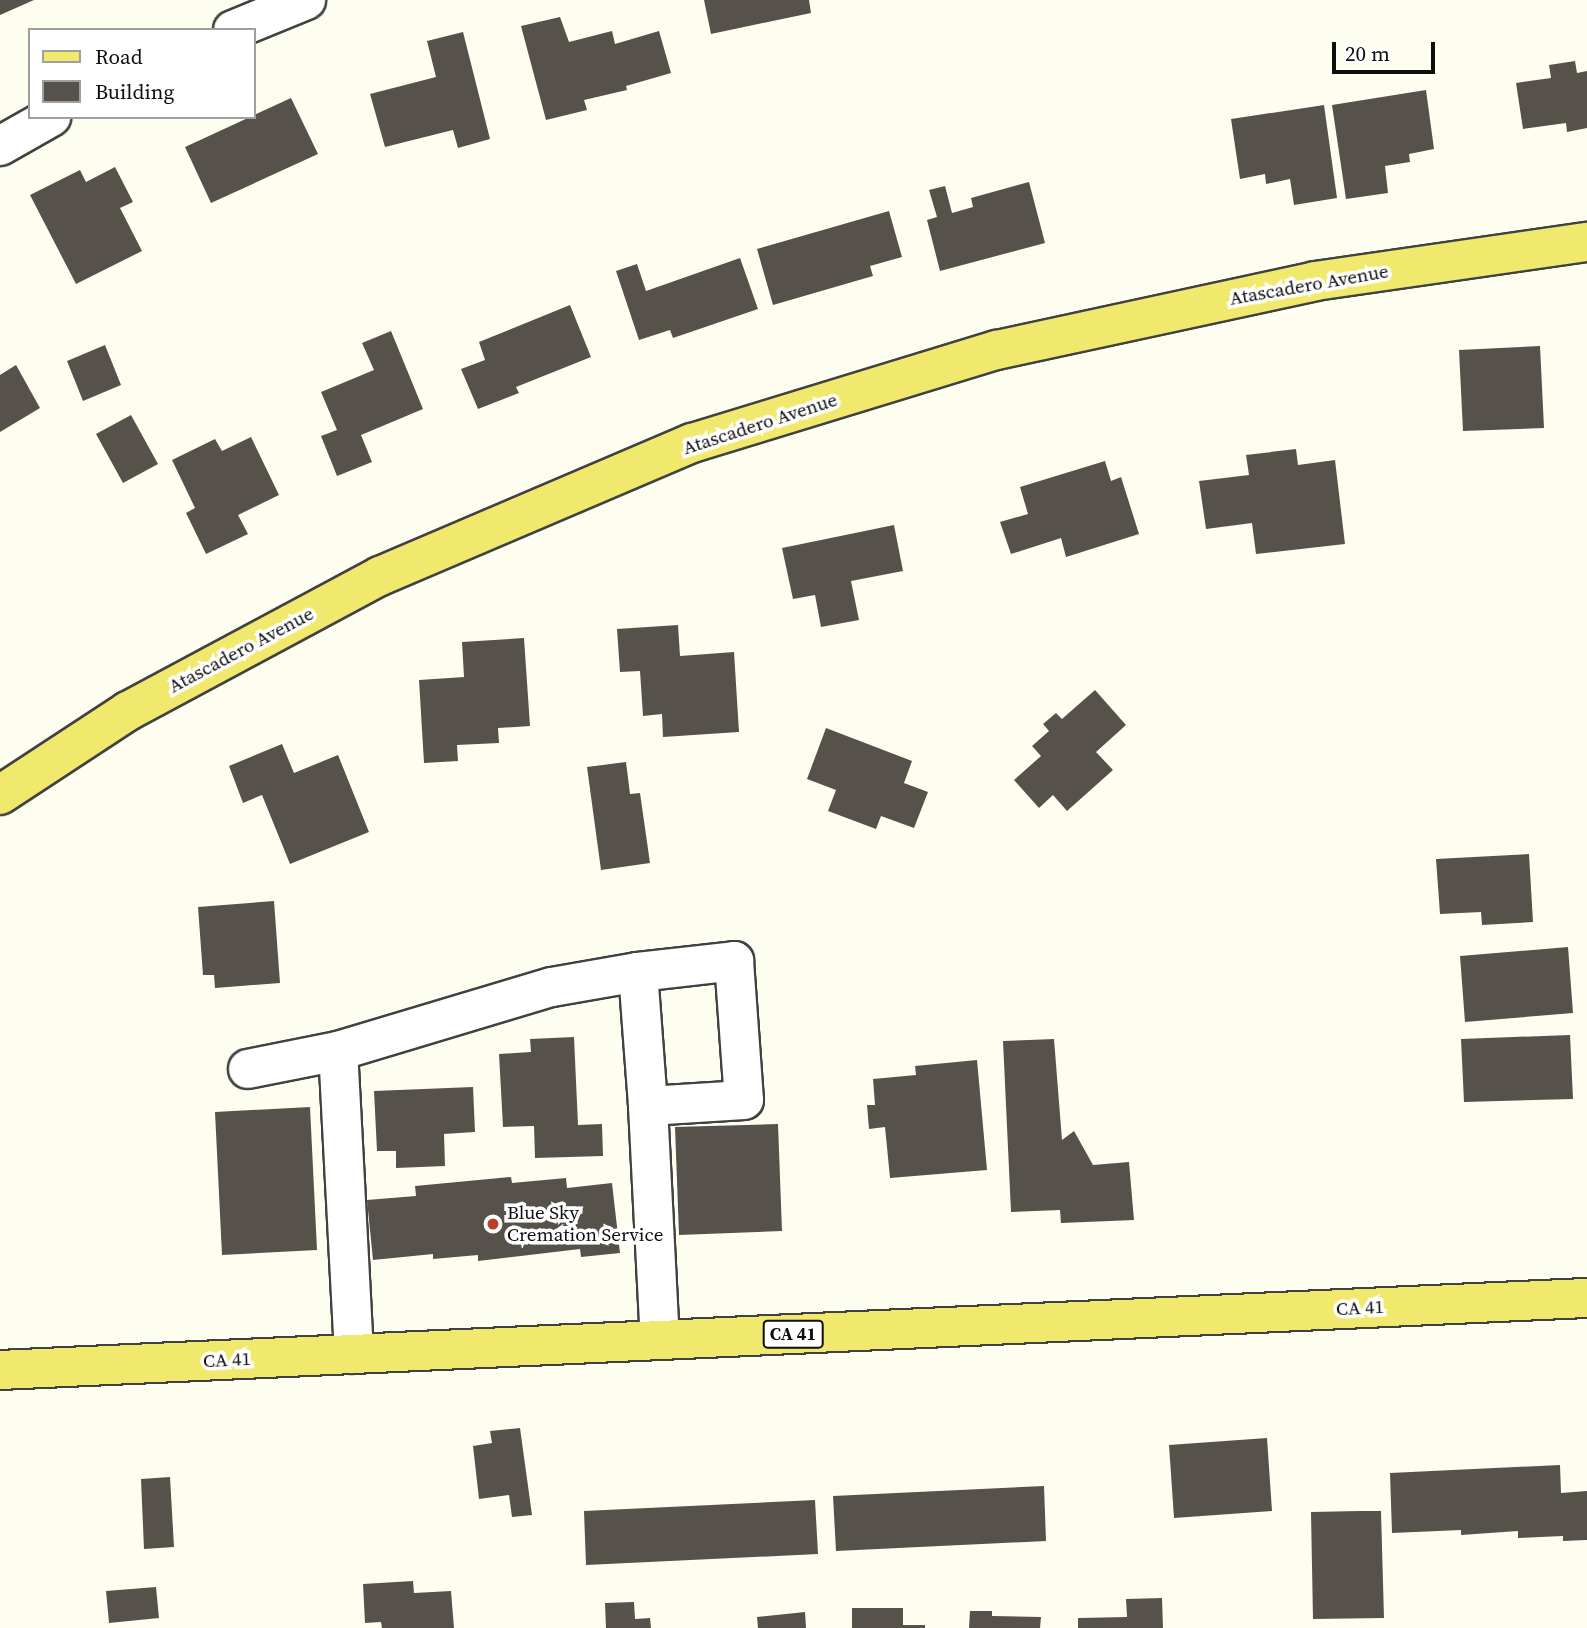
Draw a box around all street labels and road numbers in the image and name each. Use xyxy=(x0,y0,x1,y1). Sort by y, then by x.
street label: Atascadero Avenue xyxy=(1228,260,1390,310)
street label: Atascadero Avenue xyxy=(680,388,840,460)
street label: Atascadero Avenue xyxy=(165,602,317,698)
street label: CA 41 xyxy=(1335,1295,1385,1321)
road number: CA 41 xyxy=(762,1320,824,1349)
street label: CA 41 xyxy=(202,1347,252,1373)

